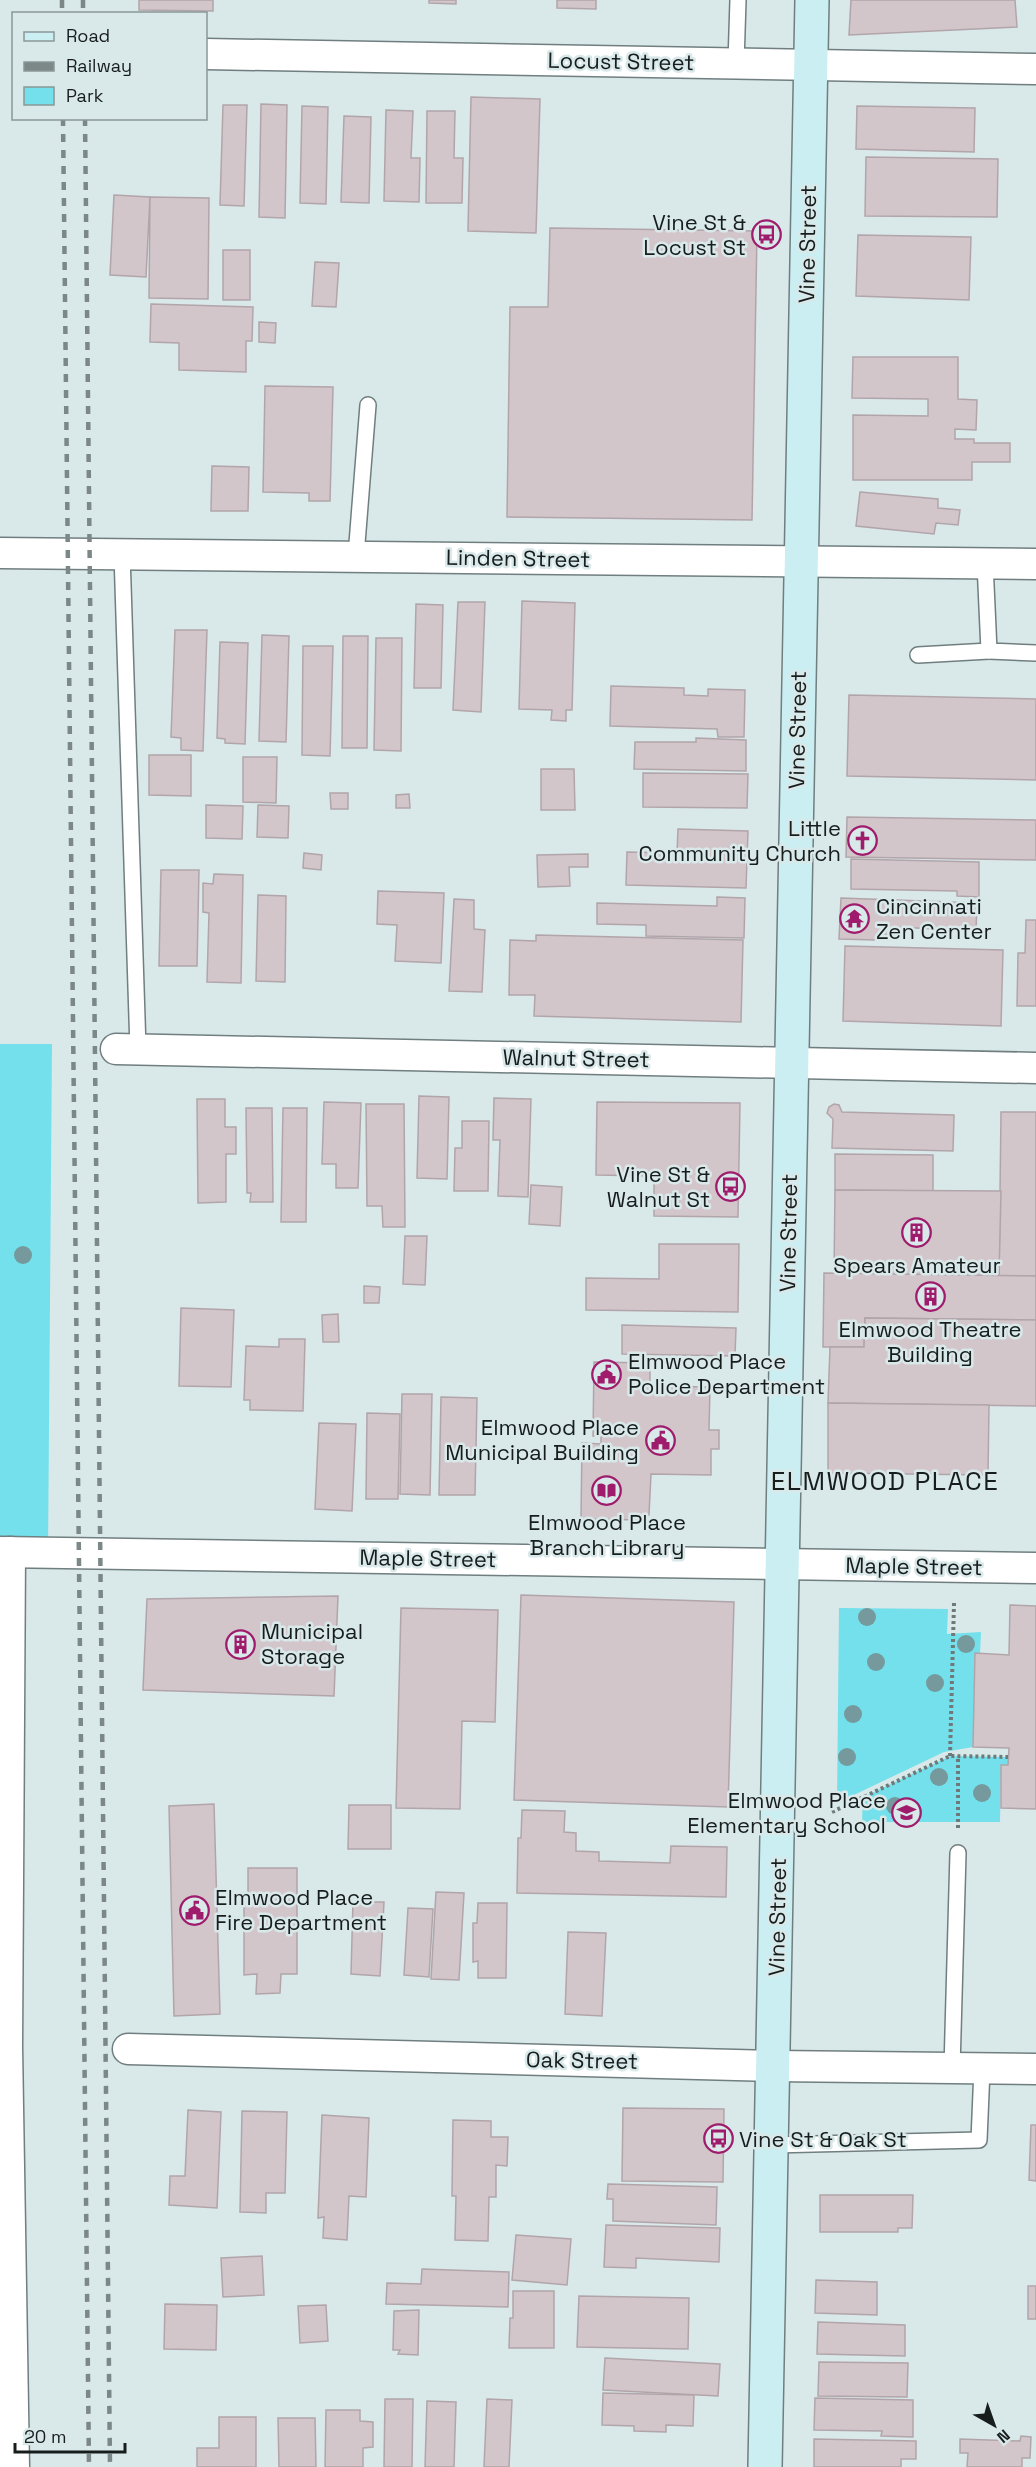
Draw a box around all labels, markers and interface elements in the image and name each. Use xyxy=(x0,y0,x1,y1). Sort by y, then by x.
legend xyxy=(12,12,207,120)
text: Road xyxy=(66,24,110,47)
street label: Locust Street xyxy=(548,46,694,76)
text: Railway xyxy=(66,54,132,77)
text: Park xyxy=(66,84,104,107)
street label: Vine Street xyxy=(792,185,822,303)
place label: Vine St & Locust St xyxy=(643,208,746,261)
bus stop icon: Vine St & Locust St xyxy=(751,219,783,251)
street label: Linden Street xyxy=(446,543,590,573)
street label: Vine Street xyxy=(782,671,812,789)
place label: Little Community Church xyxy=(639,814,841,867)
church icon: Little Community Church xyxy=(846,825,878,857)
place label: Cincinnati Zen Center xyxy=(876,892,992,945)
temple icon: Cincinnati Zen Center xyxy=(839,903,871,935)
street label: Walnut Street xyxy=(502,1043,650,1073)
place label: Vine St & Walnut St xyxy=(607,1160,710,1213)
bus stop icon: Vine St & Walnut St xyxy=(715,1171,747,1203)
street label: Vine Street xyxy=(773,1174,803,1292)
building icon: Spears Amateur xyxy=(901,1217,933,1249)
place label: Spears Amateur xyxy=(833,1251,1001,1279)
building icon: Elmwood Theatre Building xyxy=(914,1281,946,1313)
place label: Elmwood Theatre Building xyxy=(839,1315,1021,1368)
place label: Elmwood Place Police Department xyxy=(628,1347,825,1400)
public building icon: Elmwood Place Police Department xyxy=(591,1358,623,1390)
place label: Elmwood Place Municipal Building xyxy=(445,1413,639,1466)
public building icon: Elmwood Place Municipal Building xyxy=(644,1424,676,1456)
district label: ELMWOOD PLACE xyxy=(771,1464,999,1498)
library icon: Elmwood Place Branch Library xyxy=(591,1474,623,1506)
place label: Elmwood Place Branch Library xyxy=(528,1508,686,1561)
street label: Maple Street xyxy=(359,1543,497,1573)
street label: Maple Street xyxy=(845,1551,983,1581)
place label: Municipal Storage xyxy=(261,1617,363,1670)
building icon: Municipal Storage xyxy=(224,1628,256,1660)
place label: Elmwood Place Elementary School xyxy=(687,1786,886,1839)
school or university icon: Elmwood Place Elementary School xyxy=(891,1797,923,1829)
street label: Vine Street xyxy=(762,1858,792,1976)
place label: Elmwood Place Fire Department xyxy=(215,1883,387,1936)
public building icon: Elmwood Place Fire Department xyxy=(178,1894,210,1926)
street label: Oak Street xyxy=(526,2045,638,2075)
bus stop icon: Vine St & Oak St xyxy=(702,2123,734,2155)
place label: Vine St & Oak St xyxy=(739,2125,907,2153)
north arrow xyxy=(964,2395,1024,2455)
scale bar xyxy=(15,2416,124,2454)
text: 20 m xyxy=(24,2425,67,2448)
text: N xyxy=(992,2425,1014,2448)

